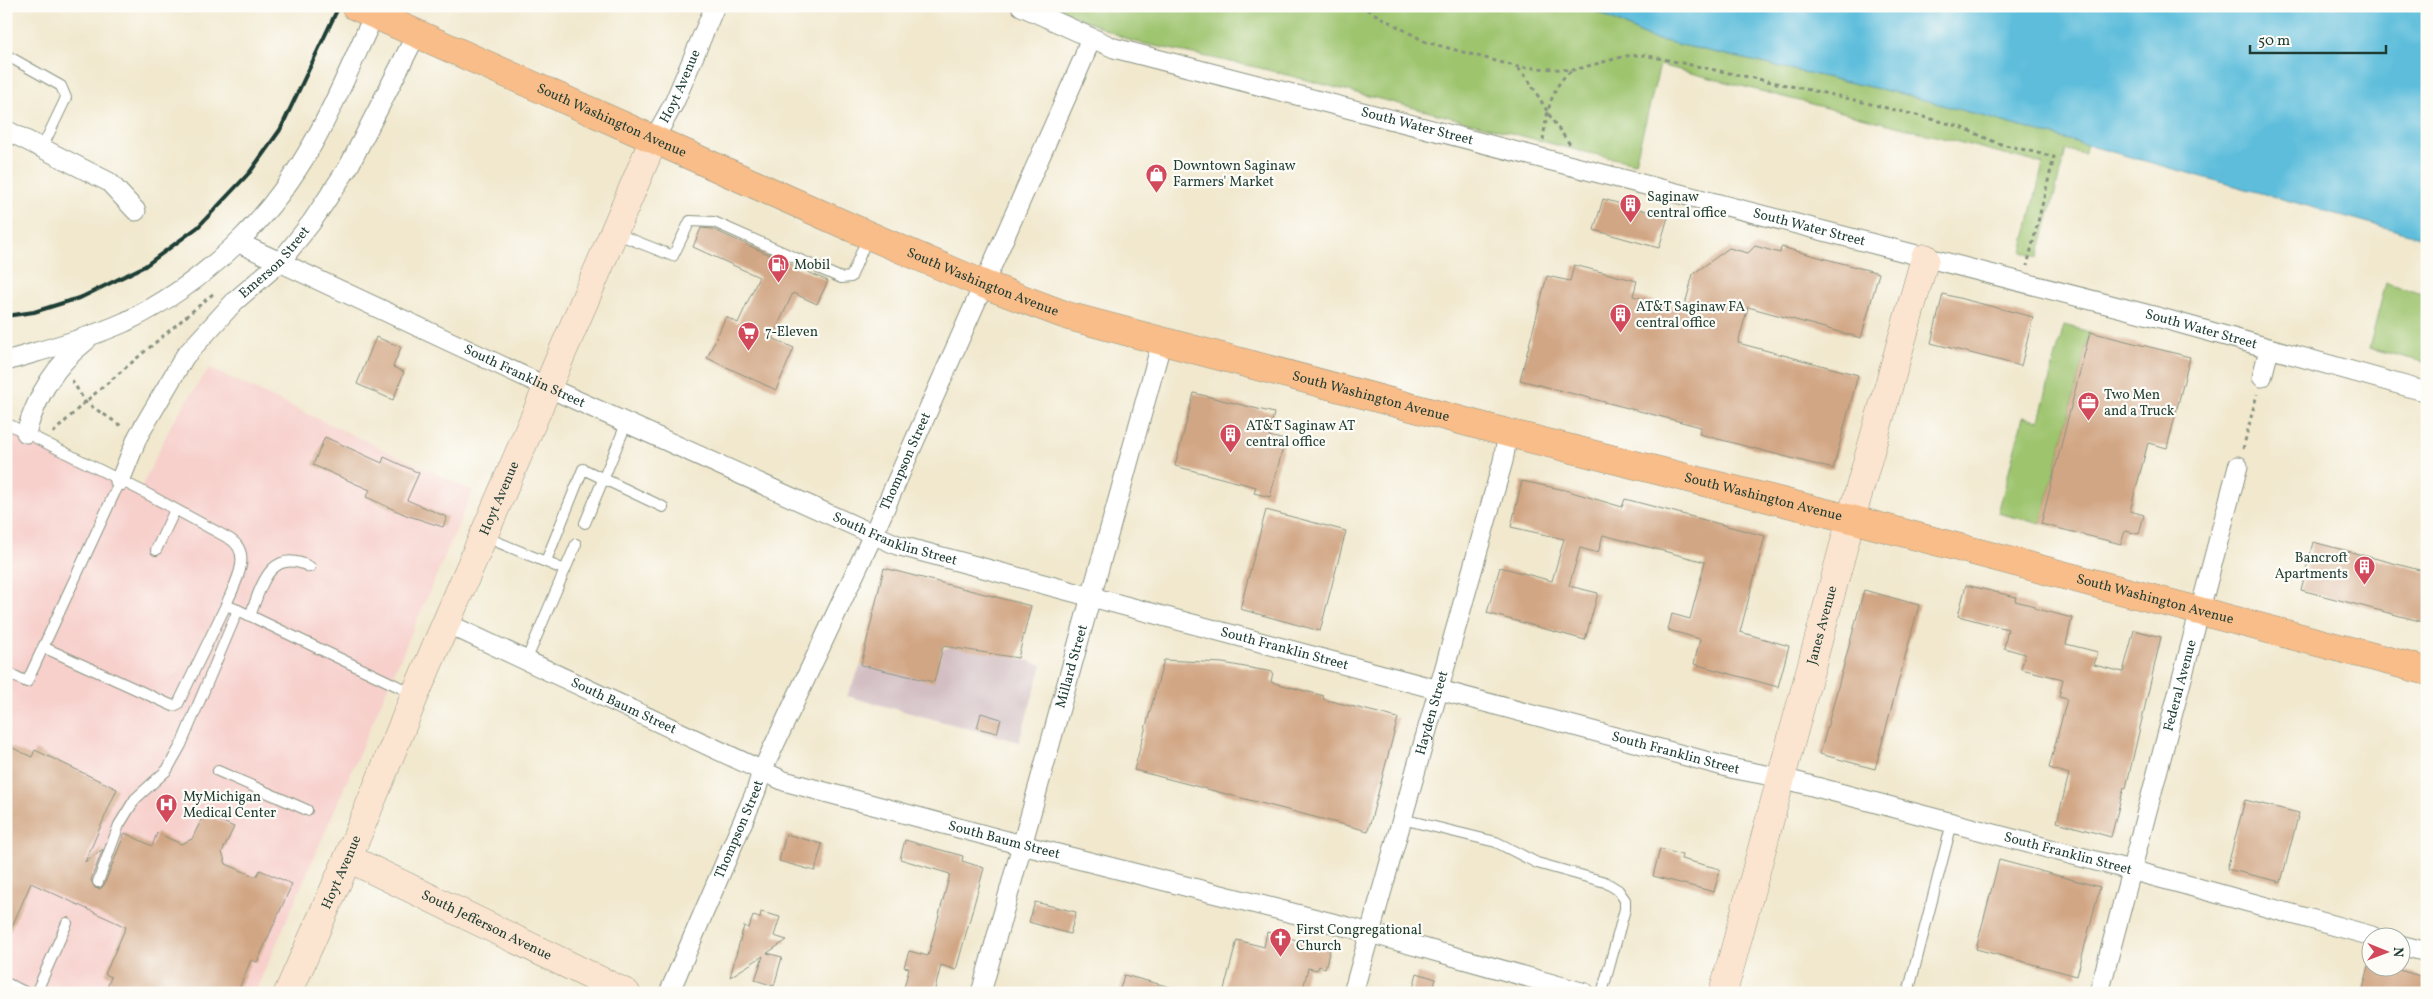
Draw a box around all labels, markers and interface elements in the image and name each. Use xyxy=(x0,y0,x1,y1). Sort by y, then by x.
scale bar xyxy=(2250,22,2387,54)
text: 50 m xyxy=(2258,31,2290,52)
street label: Hoyt Avenue xyxy=(655,46,705,127)
street label: South Washington Avenue xyxy=(534,79,690,162)
street label: South Water Street xyxy=(1359,103,1475,150)
place label: Downtown Saginaw Farmers' Market xyxy=(1173,157,1296,192)
shop icon: Downtown Saginaw Farmers' Market xyxy=(1145,162,1169,193)
place label: Saginaw central office xyxy=(1647,188,1727,223)
building icon: Saginaw central office xyxy=(1619,193,1643,224)
street label: South Water Street xyxy=(1751,204,1868,251)
street label: Emerson Street xyxy=(235,222,314,303)
street label: South Washington Avenue xyxy=(904,243,1062,321)
fuel station icon: Mobil xyxy=(766,253,790,284)
place label: Mobil xyxy=(794,256,830,275)
place label: AT&T Saginaw FA central office xyxy=(1636,298,1745,333)
building icon: AT&T Saginaw FA central office xyxy=(1608,303,1632,334)
street label: South Water Street xyxy=(2143,305,2259,354)
supermarket icon: 7-Eleven xyxy=(737,320,761,351)
place label: 7-Eleven xyxy=(765,323,818,342)
street label: South Franklin Street xyxy=(461,340,588,413)
street label: South Washington Avenue xyxy=(1290,367,1452,427)
place label: Two Men and a Truck xyxy=(2104,386,2175,421)
office icon: Two Men and a Truck xyxy=(2076,391,2100,422)
street label: Thompson Street xyxy=(875,409,935,514)
place label: AT&T Saginaw AT central office xyxy=(1246,417,1355,452)
building icon: AT&T Saginaw AT central office xyxy=(1218,422,1242,453)
street label: Hoyt Avenue xyxy=(475,458,524,538)
street label: South Washington Avenue xyxy=(1682,468,1844,526)
street label: South Franklin Street xyxy=(829,508,959,570)
place label: Bancroft Apartments xyxy=(2275,549,2348,584)
building icon: Bancroft Apartments xyxy=(2352,554,2376,585)
street label: South Washington Avenue xyxy=(2074,569,2236,629)
street label: Janes Avenue xyxy=(1803,583,1842,667)
street label: Millard Street xyxy=(1051,622,1092,710)
street label: South Franklin Street xyxy=(1218,622,1351,675)
street label: Federal Avenue xyxy=(2159,637,2201,733)
street label: Hayden Street xyxy=(1411,668,1453,757)
street label: South Baum Street xyxy=(568,673,680,739)
street label: South Franklin Street xyxy=(1610,727,1741,779)
street label: Thompson Street xyxy=(710,778,768,882)
place label: MyMichigan Medical Center xyxy=(183,788,276,823)
hospital icon: MyMichigan Medical Center xyxy=(155,793,179,824)
street label: South Baum Street xyxy=(946,816,1062,864)
street label: South Franklin Street xyxy=(2002,828,2134,880)
street label: Hoyt Avenue xyxy=(317,832,366,912)
street label: South Jefferson Avenue xyxy=(418,886,555,965)
place label: First Congregational Church xyxy=(1296,921,1422,956)
church icon: First Congregational Church xyxy=(1268,926,1292,957)
north arrow xyxy=(2360,926,2410,976)
text: N xyxy=(2388,947,2407,957)

